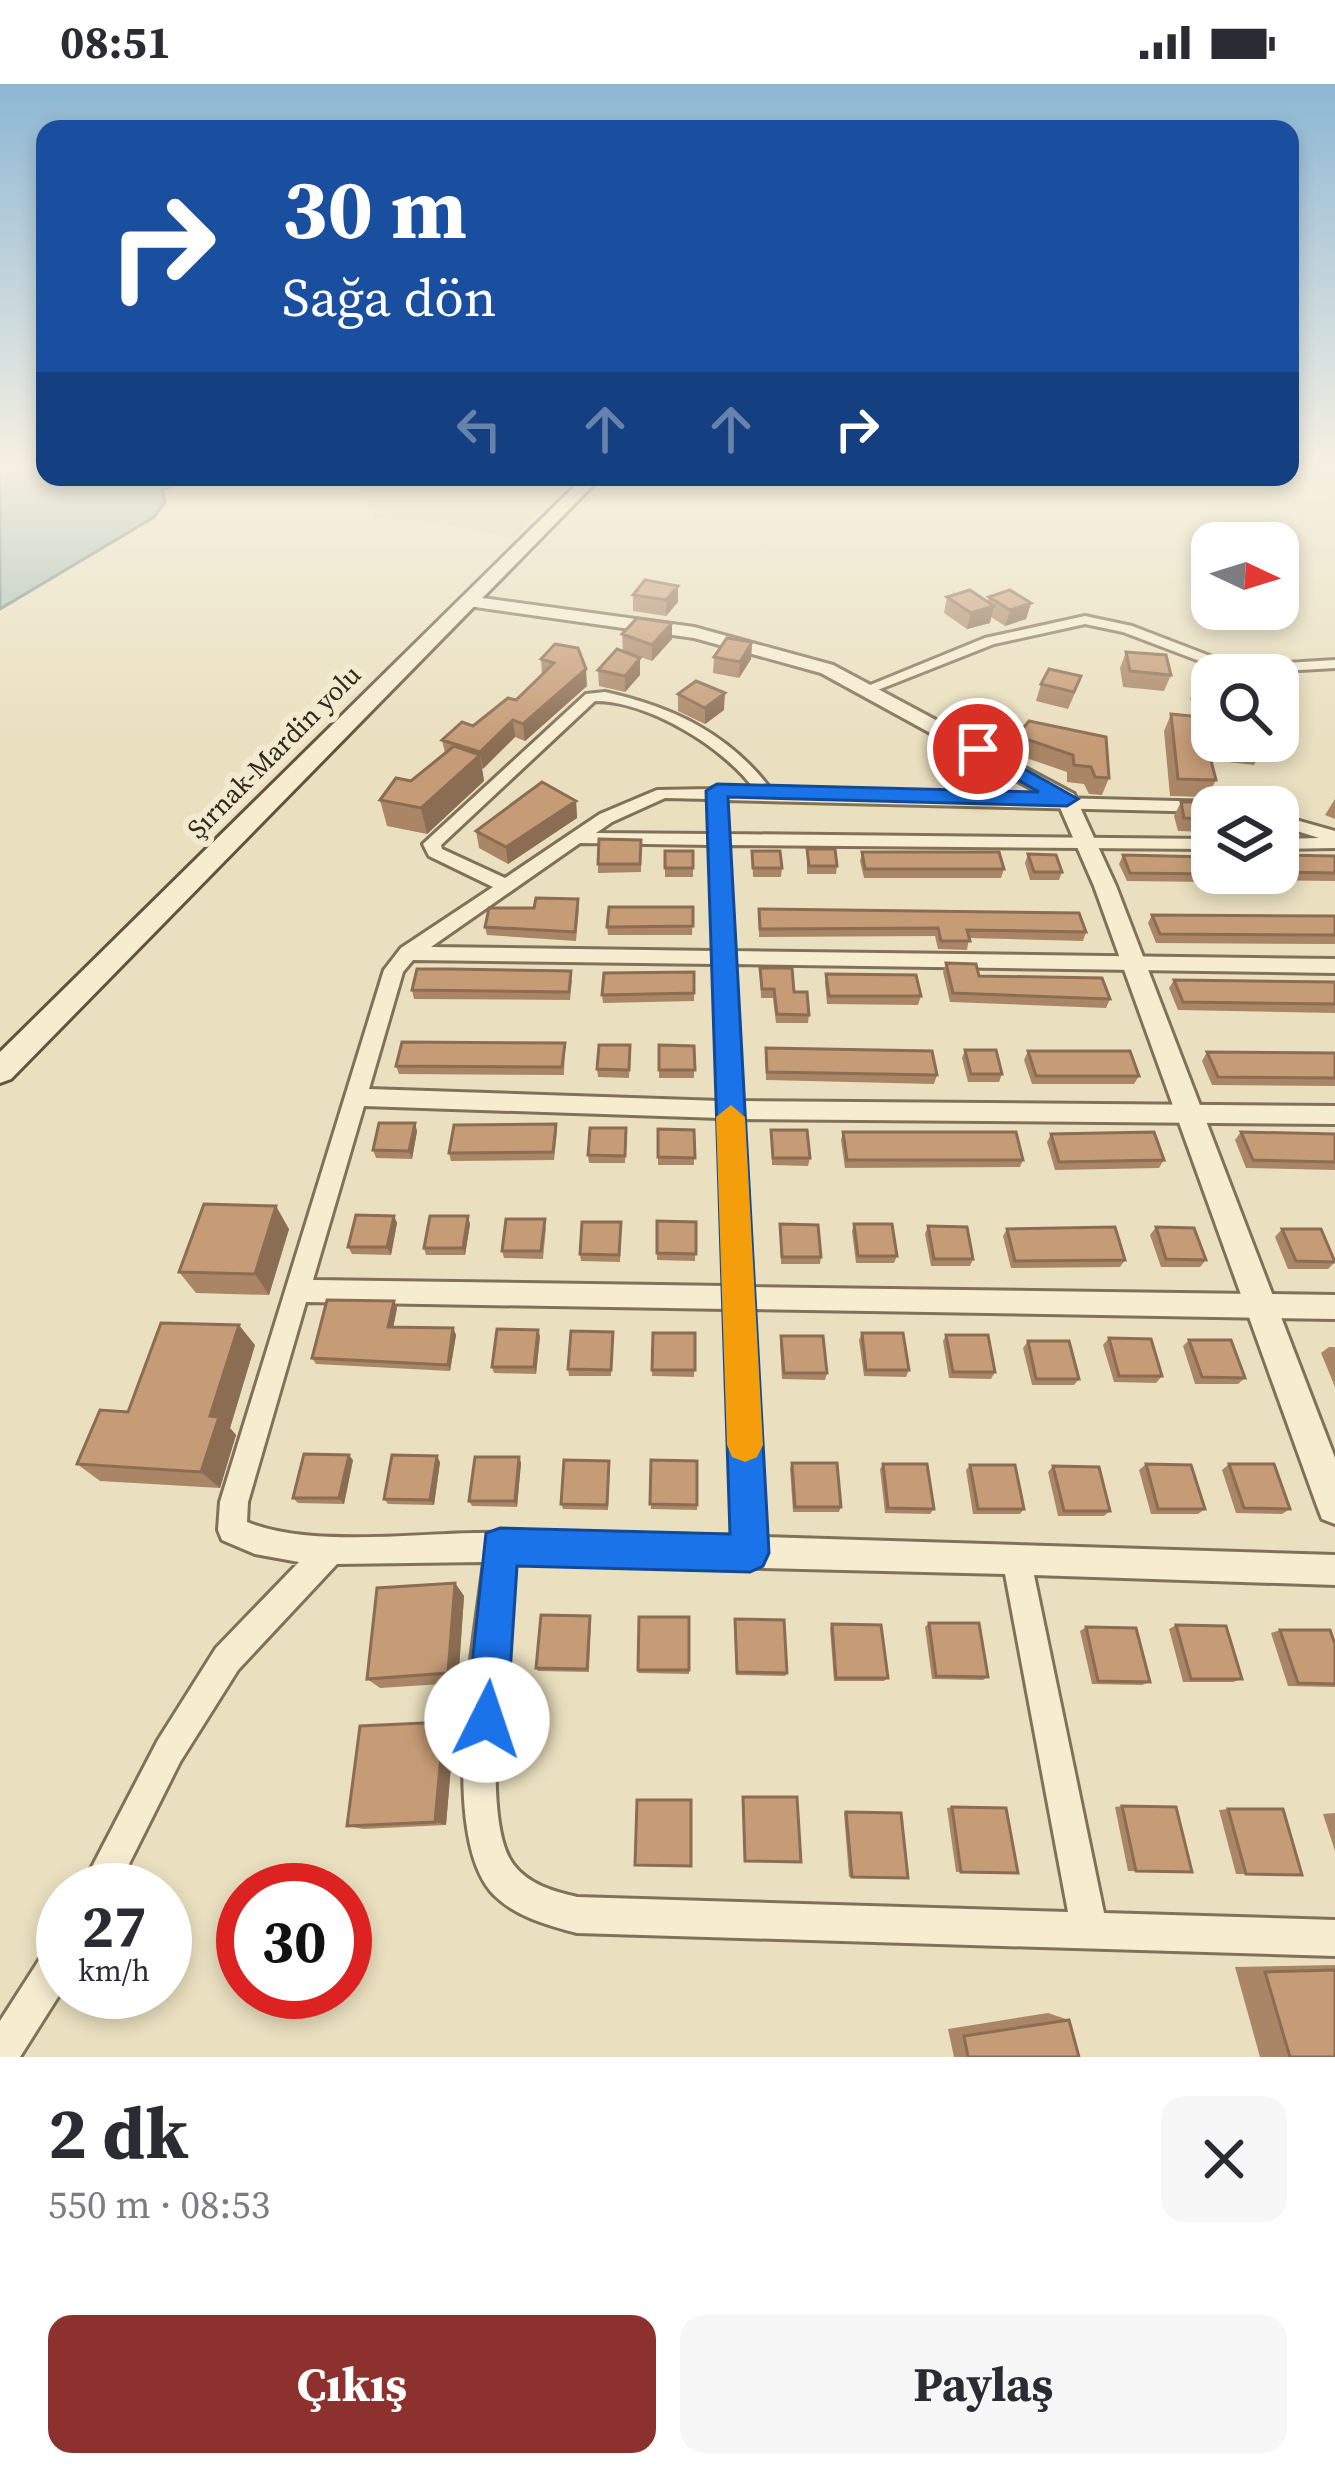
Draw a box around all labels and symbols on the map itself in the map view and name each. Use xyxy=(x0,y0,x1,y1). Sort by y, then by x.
north arrow xyxy=(1191,522,1299,630)
street label: Şırnak-Mardin yolu xyxy=(179,657,369,847)
pin xyxy=(927,698,1029,800)
position arrow xyxy=(424,1657,550,1783)
speed limit sign: 30 xyxy=(216,1863,372,2019)

